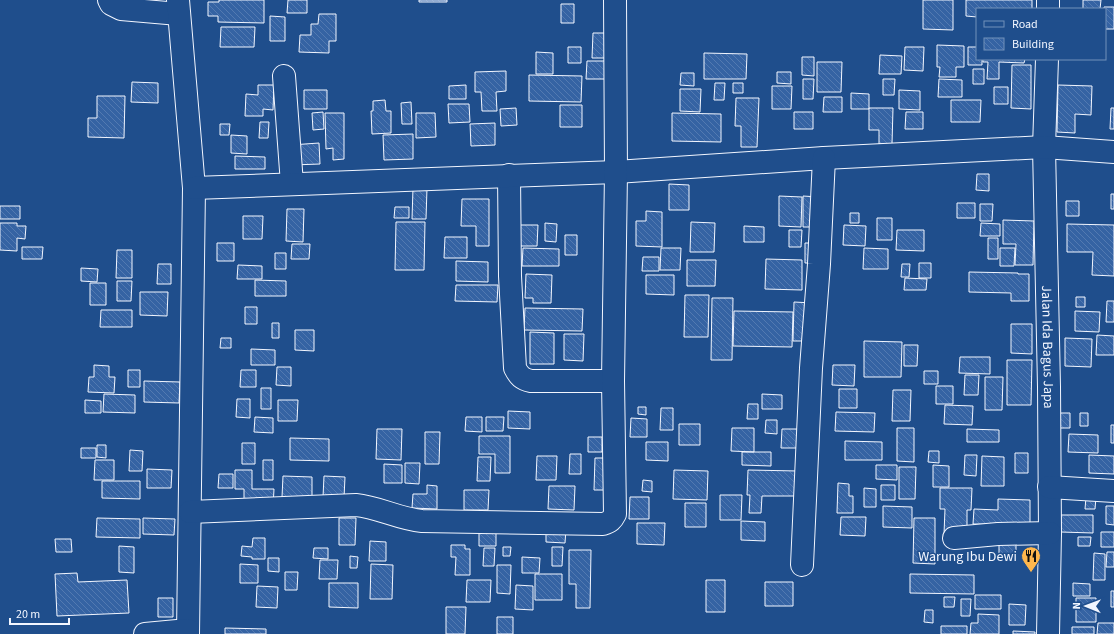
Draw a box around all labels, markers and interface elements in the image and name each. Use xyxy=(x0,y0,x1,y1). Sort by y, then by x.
legend xyxy=(976,8,1106,60)
text: Road xyxy=(1012,16,1038,33)
text: Building xyxy=(1012,36,1054,53)
street label: Jalan Ida Bagus Japa xyxy=(1036,285,1058,409)
restaurant icon: Warung Ibu Dewi xyxy=(1020,545,1042,573)
place label: Warung Ibu Dewi xyxy=(918,547,1017,567)
north arrow xyxy=(1066,586,1106,626)
scale bar xyxy=(10,600,69,626)
text: N xyxy=(1069,602,1084,610)
text: 20 m xyxy=(16,606,40,623)

